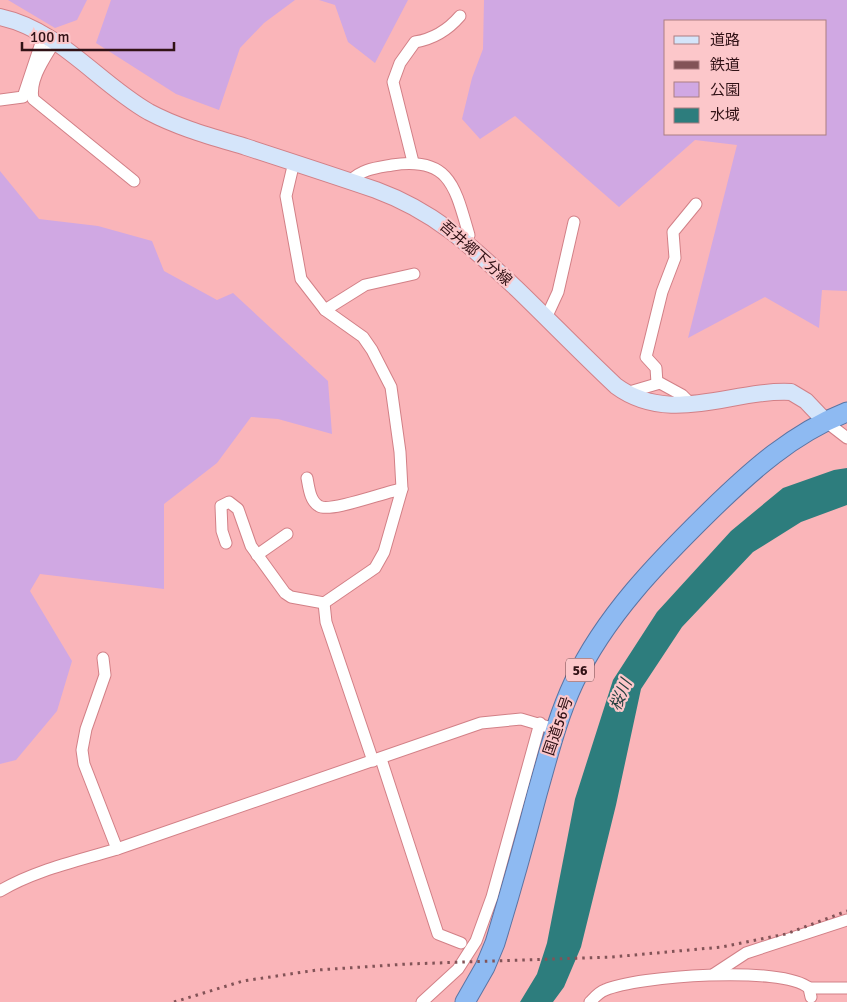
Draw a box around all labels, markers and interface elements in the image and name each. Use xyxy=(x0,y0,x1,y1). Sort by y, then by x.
scale bar xyxy=(22,20,175,52)
legend xyxy=(664,20,827,135)
text: 100 m xyxy=(30,28,70,46)
text: 道路 xyxy=(710,31,740,49)
text: 鉄道 xyxy=(710,56,740,74)
text: 公園 xyxy=(710,81,740,99)
text: 水域 xyxy=(710,106,740,124)
street label: 吾井郷下分線 xyxy=(436,217,516,289)
road number: 56 xyxy=(566,658,594,682)
water label: 桜川 xyxy=(606,675,637,714)
street label: 国道56号 xyxy=(540,694,576,758)

